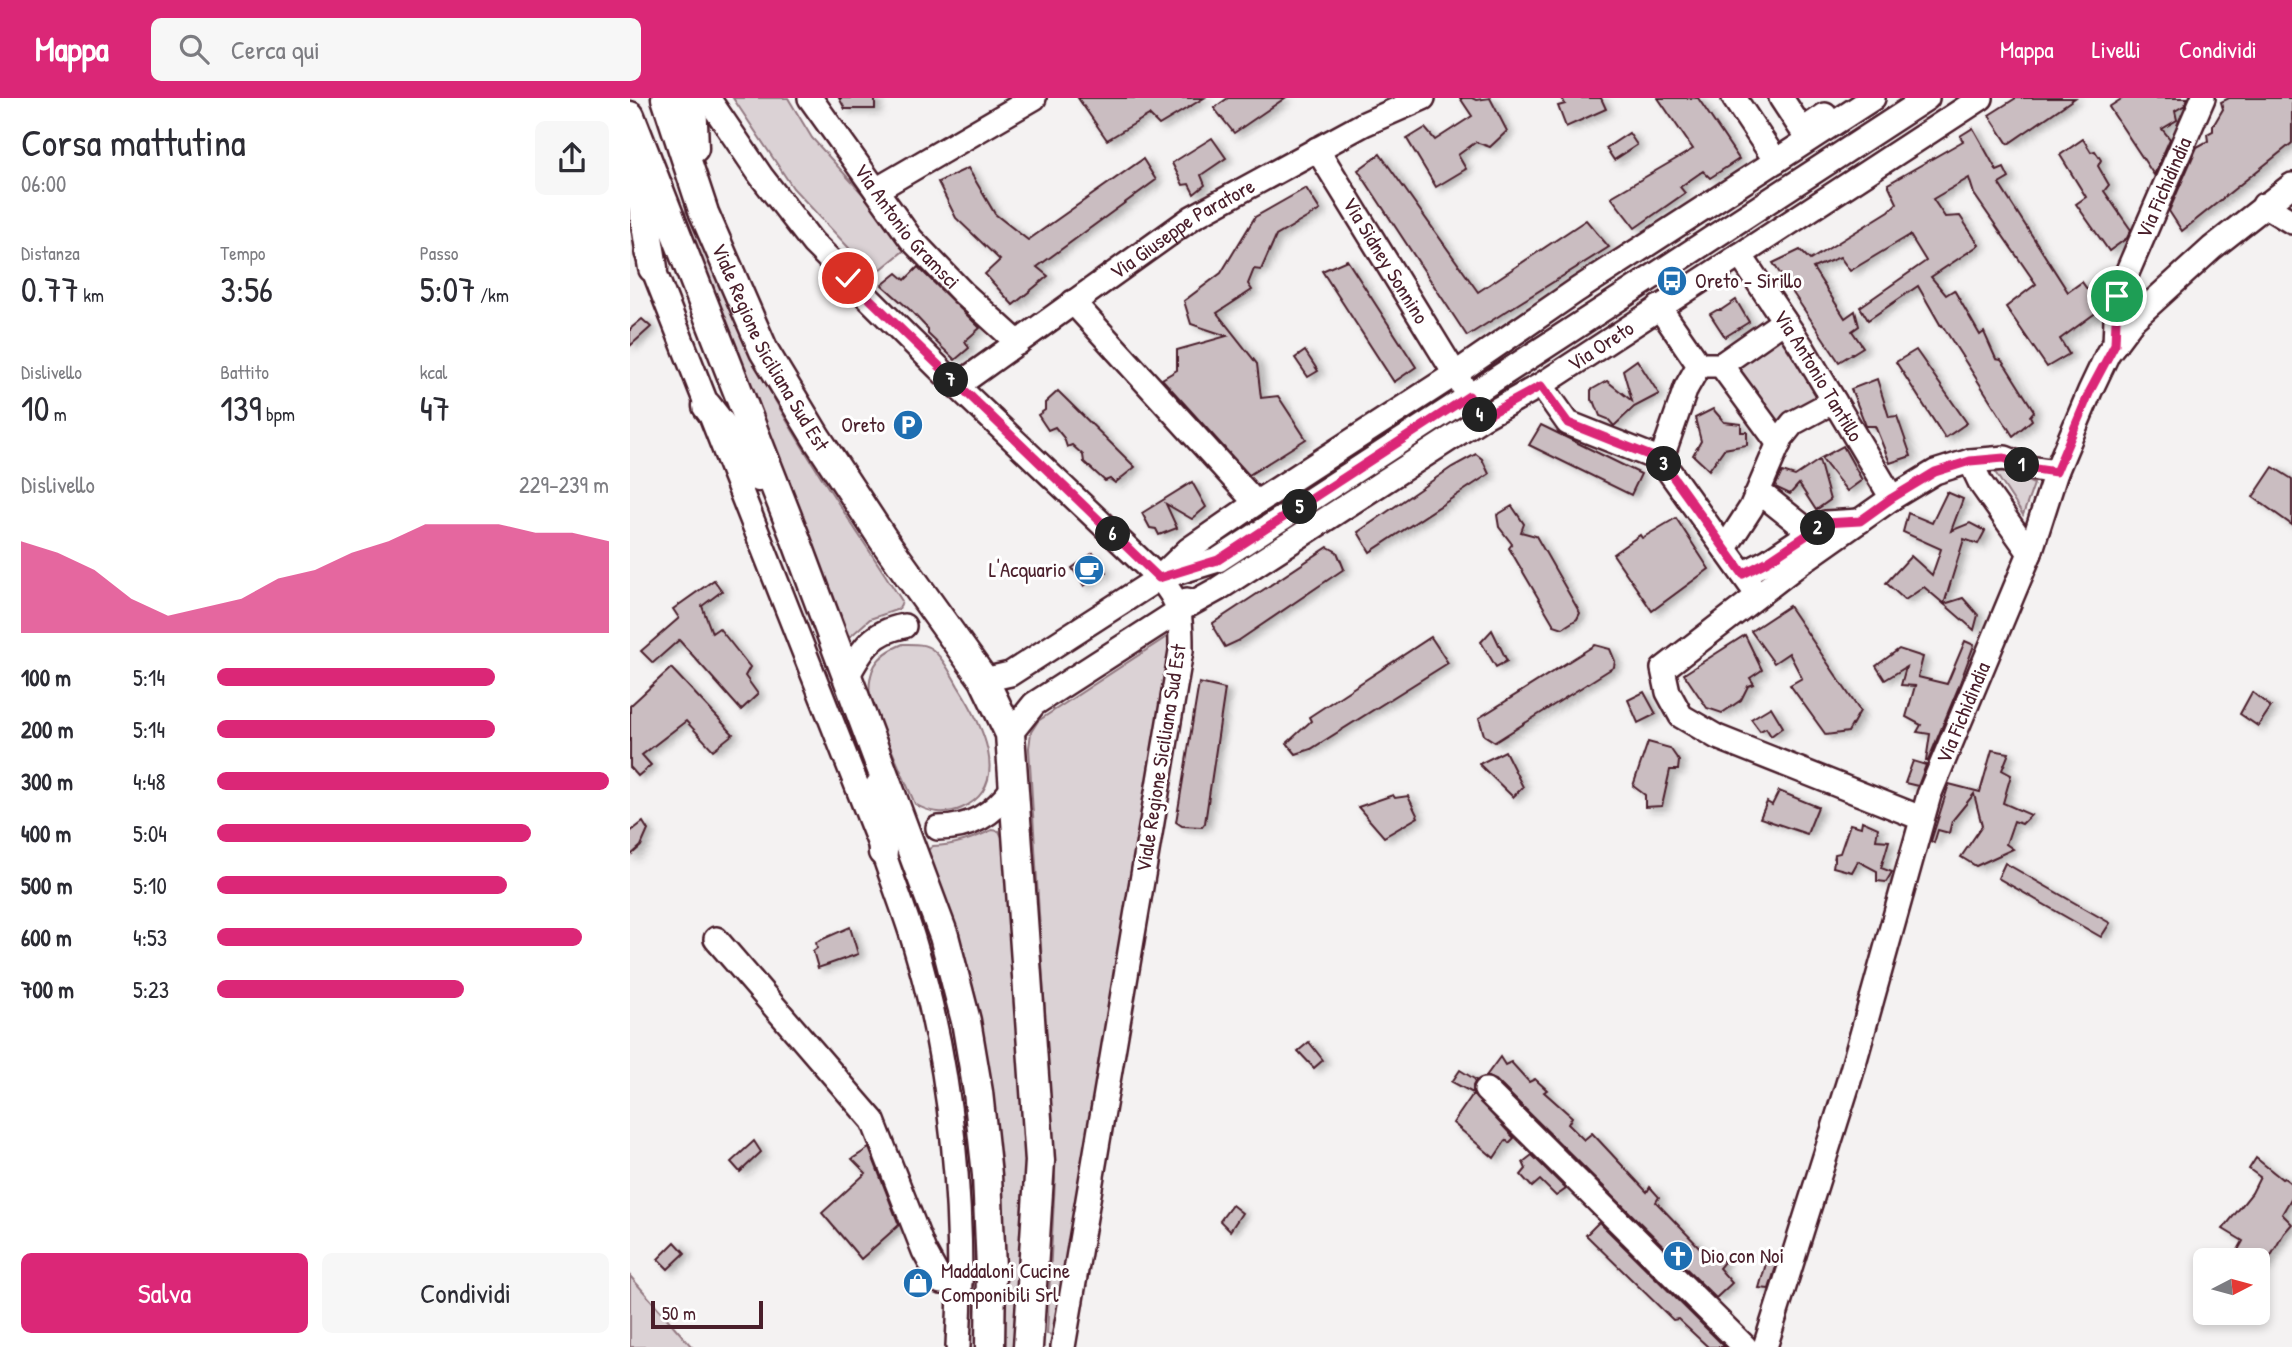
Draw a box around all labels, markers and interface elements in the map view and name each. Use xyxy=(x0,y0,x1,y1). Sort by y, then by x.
search box xyxy=(151,18,641,81)
text: Mappa xyxy=(35,27,109,71)
icon: search xyxy=(175,30,213,68)
text: Cerca qui xyxy=(231,32,320,67)
text: Mappa xyxy=(2000,33,2054,65)
text: Livelli xyxy=(2092,33,2141,65)
text: Condividi xyxy=(2179,33,2257,65)
text: Corsa mattutina xyxy=(21,116,246,168)
button: share xyxy=(535,121,609,195)
street label: Via Fichidindia xyxy=(2129,133,2198,243)
street label: Via Antonio Gramsci xyxy=(847,157,967,295)
text: 06:00 xyxy=(21,168,66,199)
street label: Via Giuseppe Paratore xyxy=(1104,171,1260,286)
street label: Via Sidney Sonnino xyxy=(1336,192,1436,329)
street label: Viale Regione Siciliana Sud Est xyxy=(705,239,837,457)
text: Distanza xyxy=(21,240,80,266)
text: Tempo xyxy=(220,240,266,266)
text: Passo xyxy=(420,240,459,266)
pin xyxy=(818,248,878,308)
icon: check xyxy=(829,259,867,297)
bus stop icon: Oreto - Sirillo xyxy=(1655,264,1689,298)
text: 0.77 xyxy=(21,266,79,313)
text: 3:56 xyxy=(220,266,273,313)
text: 5:07 xyxy=(420,266,476,313)
place label: Oreto - Sirillo xyxy=(1695,266,1802,295)
pin xyxy=(2087,266,2147,326)
icon: arrive xyxy=(2098,277,2136,315)
text: km xyxy=(79,282,104,308)
text: /km xyxy=(476,282,509,308)
street label: Via Antonio Tantillo xyxy=(1767,304,1870,447)
street label: Via Oreto xyxy=(1562,313,1639,378)
text: Dislivello xyxy=(21,359,82,385)
text: Battito xyxy=(220,359,269,385)
text: kcal xyxy=(420,359,447,385)
pin: 7 xyxy=(934,362,968,398)
text: 7 xyxy=(946,366,955,392)
text: 10 xyxy=(21,385,49,432)
text: 139 xyxy=(220,385,262,432)
text: 47 xyxy=(420,385,450,432)
pin: 4 xyxy=(1462,398,1498,432)
text: m xyxy=(49,401,67,427)
text: bpm xyxy=(262,401,295,427)
text: 4 xyxy=(1476,401,1483,427)
parking icon: Oreto xyxy=(891,408,925,442)
place label: Oreto xyxy=(841,410,885,439)
pin: 3 xyxy=(1646,446,1682,482)
pin: 1 xyxy=(2004,448,2040,482)
text: 3 xyxy=(1659,450,1668,476)
text: 1 xyxy=(2018,451,2025,477)
text: Dislivello xyxy=(21,469,95,500)
text: 229–239 m xyxy=(519,469,609,500)
pin: 5 xyxy=(1282,490,1318,524)
text: 5 xyxy=(1295,493,1304,519)
pin: 2 xyxy=(1800,510,1836,546)
text: 2 xyxy=(1813,514,1822,540)
pin: 6 xyxy=(1096,516,1130,551)
text: 6 xyxy=(1109,520,1116,546)
cafe icon: L'Acquario xyxy=(1072,553,1106,587)
place label: L'Acquario xyxy=(989,555,1066,584)
street label: Viale Regione Siciliana Sud Est xyxy=(1128,641,1193,874)
street label: Via Fichidindia xyxy=(1929,657,1997,768)
text: 100 m xyxy=(21,662,71,693)
text: 5:14 xyxy=(133,662,165,693)
text: 200 m xyxy=(21,714,73,745)
text: 5:14 xyxy=(133,714,165,745)
text: 300 m xyxy=(21,766,73,797)
text: 4:48 xyxy=(133,766,166,797)
text: 400 m xyxy=(21,818,71,849)
text: 5:04 xyxy=(133,818,167,849)
text: 500 m xyxy=(21,870,72,901)
text: 5:10 xyxy=(133,870,167,901)
text: 600 m xyxy=(21,922,72,953)
text: 4:53 xyxy=(133,922,167,953)
text: 700 m xyxy=(21,974,74,1005)
text: 5:23 xyxy=(133,974,169,1005)
church icon: Dio con Noi xyxy=(1661,1239,1695,1273)
place label: Dio con Noi xyxy=(1701,1241,1784,1270)
north arrow xyxy=(2193,1248,2270,1325)
map controls xyxy=(2193,1248,2270,1325)
button: Salva xyxy=(21,1253,308,1333)
button: Condividi xyxy=(322,1253,609,1333)
place label: Maddaloni Cucine Componibili Srl xyxy=(941,1256,1070,1309)
shop icon: Maddaloni Cucine Componibili Srl xyxy=(901,1266,935,1300)
scale bar xyxy=(651,1298,763,1330)
text: 50 m xyxy=(662,1300,696,1326)

